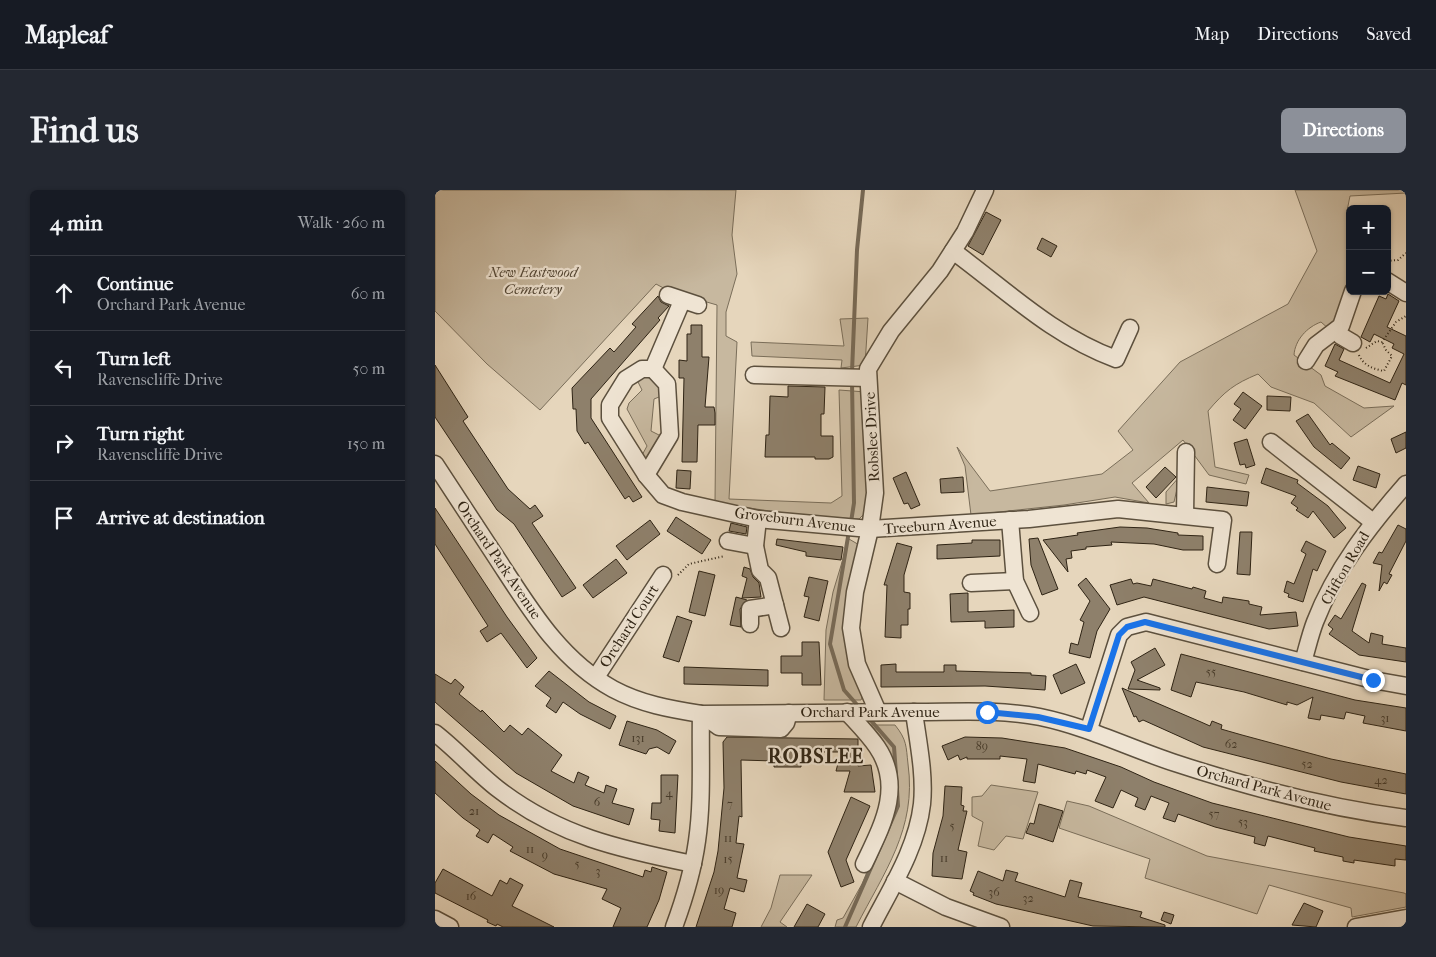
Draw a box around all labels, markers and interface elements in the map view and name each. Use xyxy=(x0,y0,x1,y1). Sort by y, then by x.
text: Mapleaf xyxy=(25,21,108,49)
text: Map xyxy=(1195,24,1229,45)
text: Directions xyxy=(1257,24,1338,45)
text: Saved xyxy=(1366,24,1411,45)
button: Directions xyxy=(1281,108,1406,153)
text: Find us xyxy=(30,110,139,151)
map controls xyxy=(1346,205,1391,295)
button: + xyxy=(1346,205,1391,250)
text: 4 min xyxy=(50,211,103,235)
text: Walk · 260 m xyxy=(298,213,385,232)
button: − xyxy=(1346,250,1391,295)
park label: New Eastwood Cemetery xyxy=(488,263,580,298)
text: Continue xyxy=(97,273,173,295)
icon: ahead xyxy=(50,279,78,307)
text: 60 m xyxy=(351,284,385,303)
text: Orchard Park Avenue xyxy=(97,295,245,314)
text: Turn left xyxy=(97,348,171,370)
icon: left xyxy=(50,354,78,382)
text: 50 m xyxy=(353,359,385,378)
text: Ravenscliffe Drive xyxy=(97,370,223,389)
street label: Robslee Drive xyxy=(861,391,883,483)
text: Turn right xyxy=(97,423,184,445)
icon: right xyxy=(50,429,78,457)
text: 150 m xyxy=(347,434,385,453)
text: Ravenscliffe Drive xyxy=(97,445,223,464)
street label: Orchard Park Avenue xyxy=(453,497,546,623)
icon: arrive xyxy=(50,504,78,532)
street label: Groveburn Avenue xyxy=(733,504,857,536)
text: Arrive at destination xyxy=(97,507,265,529)
street label: Treeburn Avenue xyxy=(883,512,998,538)
street label: Clifton Road xyxy=(1317,527,1374,608)
street label: Orchard Court xyxy=(595,580,663,671)
house number: 55 xyxy=(1206,665,1216,679)
route end xyxy=(1362,669,1385,692)
route start xyxy=(976,701,999,724)
street label: Orchard Park Avenue xyxy=(800,703,940,721)
house number: 31 xyxy=(1380,711,1390,725)
house number: 131 xyxy=(631,731,645,745)
house number: 62 xyxy=(1225,737,1237,751)
house number: 89 xyxy=(976,739,988,753)
district label: ROBSLEE xyxy=(768,745,864,768)
house number: 52 xyxy=(1301,757,1313,771)
street label: Orchard Park Avenue xyxy=(1194,761,1334,815)
house number: 42 xyxy=(1374,773,1388,787)
house number: 4 xyxy=(665,786,673,800)
house number: 6 xyxy=(594,795,601,809)
house number: 7 xyxy=(727,797,733,811)
house number: 21 xyxy=(469,804,479,818)
house number: 57 xyxy=(1209,807,1220,821)
house number: 53 xyxy=(1238,815,1248,829)
house number: 5 xyxy=(949,819,955,833)
house number: 11 xyxy=(724,831,732,845)
house number: 11 xyxy=(526,842,534,856)
house number: 9 xyxy=(542,848,548,862)
house number: 11 xyxy=(940,851,948,865)
house number: 15 xyxy=(723,852,733,866)
house number: 5 xyxy=(574,857,580,871)
house number: 3 xyxy=(596,864,601,878)
house number: 19 xyxy=(714,883,724,897)
house number: 36 xyxy=(988,885,1000,899)
house number: 16 xyxy=(466,889,477,903)
house number: 32 xyxy=(1022,891,1034,905)

